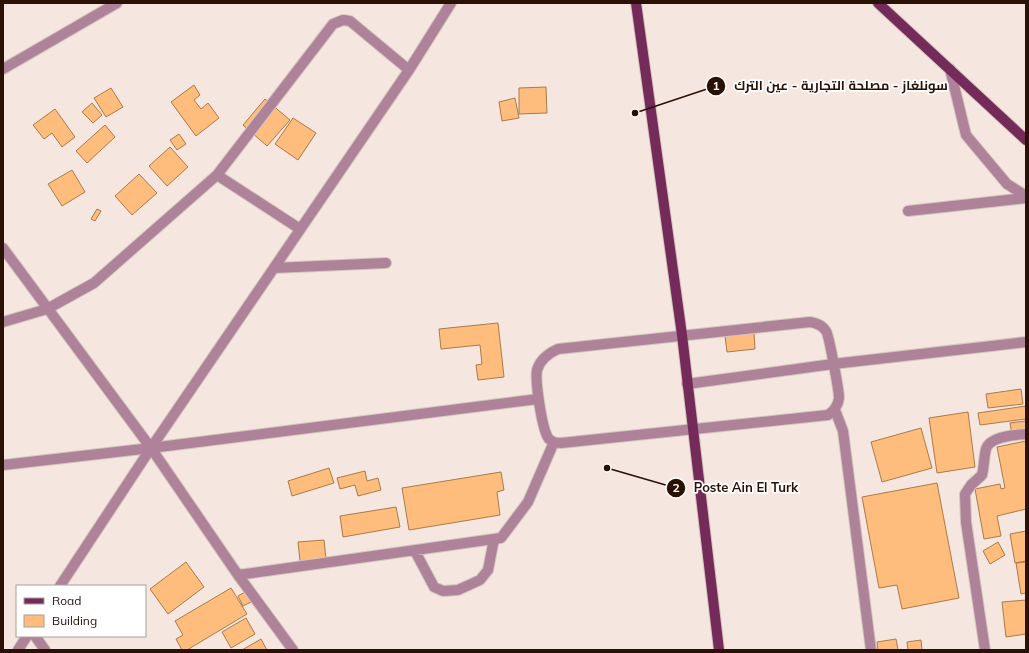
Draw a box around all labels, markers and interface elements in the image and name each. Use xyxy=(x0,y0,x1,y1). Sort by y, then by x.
callout: سونلغاز - مصلحة التجارية - عين الترك xyxy=(706,73,956,98)
text: سونلغاز - مصلحة التجارية - عين الترك xyxy=(734,77,948,94)
text: 1 xyxy=(712,78,720,93)
callout: Poste Ain El Turk xyxy=(666,475,806,500)
text: Poste Ain El Turk xyxy=(694,479,799,495)
text: 2 xyxy=(672,480,680,495)
legend xyxy=(16,585,146,637)
text: Road xyxy=(52,593,81,608)
text: Building xyxy=(52,613,97,628)

